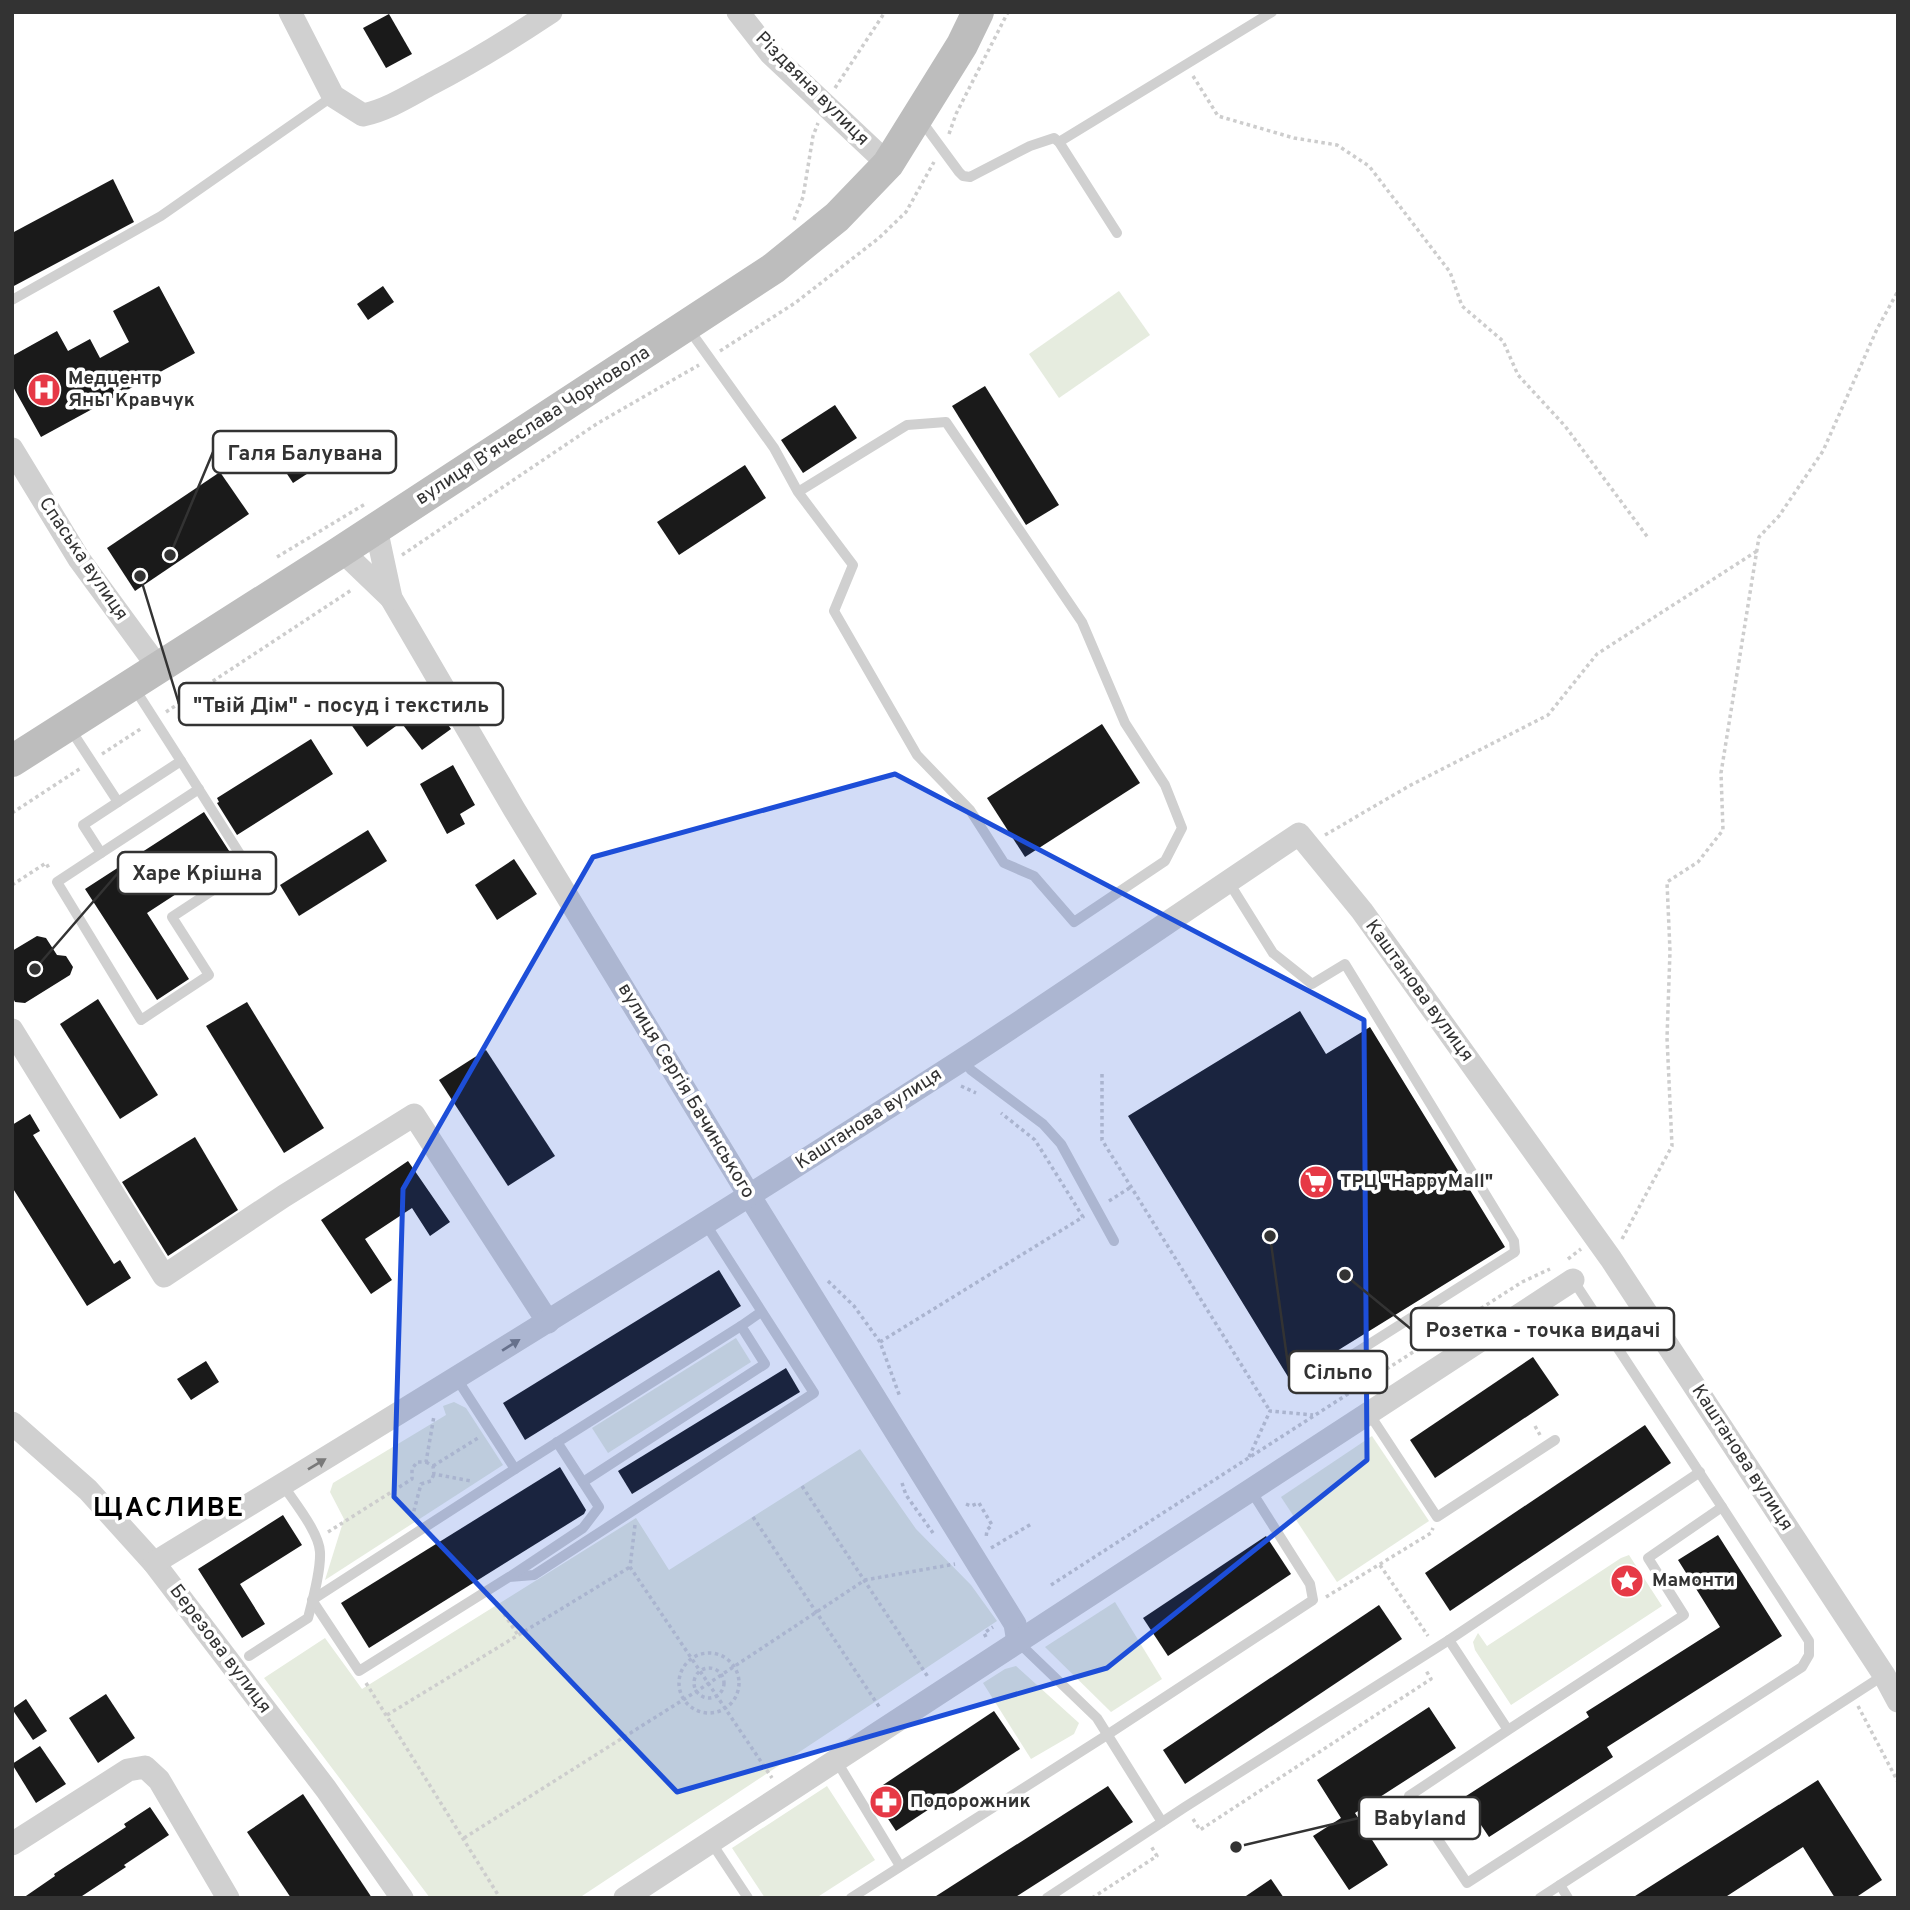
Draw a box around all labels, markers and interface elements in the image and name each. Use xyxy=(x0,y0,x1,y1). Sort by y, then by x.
street label: Різдвяна вулиця xyxy=(750,27,874,151)
street label: вулиця Вʼячеслава Чорновола xyxy=(411,341,655,511)
place label: Медцентр Яны Кравчук xyxy=(68,367,195,413)
hospital icon: Медцентр Яны Кравчук xyxy=(25,371,63,409)
callout: Галя Балувана xyxy=(213,431,396,473)
text: Галя Балувана xyxy=(228,441,383,468)
street label: Спаська вулиця xyxy=(33,493,133,625)
callout: "Твій Дім" - посуд і текстиль xyxy=(179,683,503,725)
text: "Твій Дім" - посуд і текстиль xyxy=(193,693,489,720)
callout: Харе Крішна xyxy=(118,852,276,894)
text: Харе Крішна xyxy=(132,861,262,888)
street label: Каштанова вулиця xyxy=(1359,915,1479,1067)
street label: вулиця Сергія Бачинського xyxy=(612,979,760,1203)
street label: Каштанова вулиця xyxy=(791,1063,947,1175)
supermarket icon: ТРЦ "HappyMall" xyxy=(1297,1163,1335,1201)
place label: ТРЦ "HappyMall" xyxy=(1340,1170,1493,1194)
callout: Розетка - точка видачі xyxy=(1411,1308,1674,1350)
text: Розетка - точка видачі xyxy=(1425,1318,1661,1345)
one-way arrow xyxy=(502,1339,521,1352)
callout: Сільпо xyxy=(1289,1351,1387,1393)
text: Сільпо xyxy=(1303,1360,1373,1387)
street label: Каштанова вулиця xyxy=(1686,1380,1798,1536)
one-way arrow xyxy=(308,1458,327,1470)
district label: ЩАСЛИВЕ xyxy=(93,1493,245,1526)
place icon: Мамонти xyxy=(1608,1562,1646,1600)
place label: Мамонти xyxy=(1652,1569,1735,1593)
street label: Березова вулиця xyxy=(164,1580,276,1718)
pharmacy icon: Подорожник xyxy=(867,1783,905,1821)
place label: Подорожник xyxy=(910,1790,1031,1814)
callout: Babyland xyxy=(1359,1797,1480,1839)
text: Babyland xyxy=(1374,1806,1466,1833)

